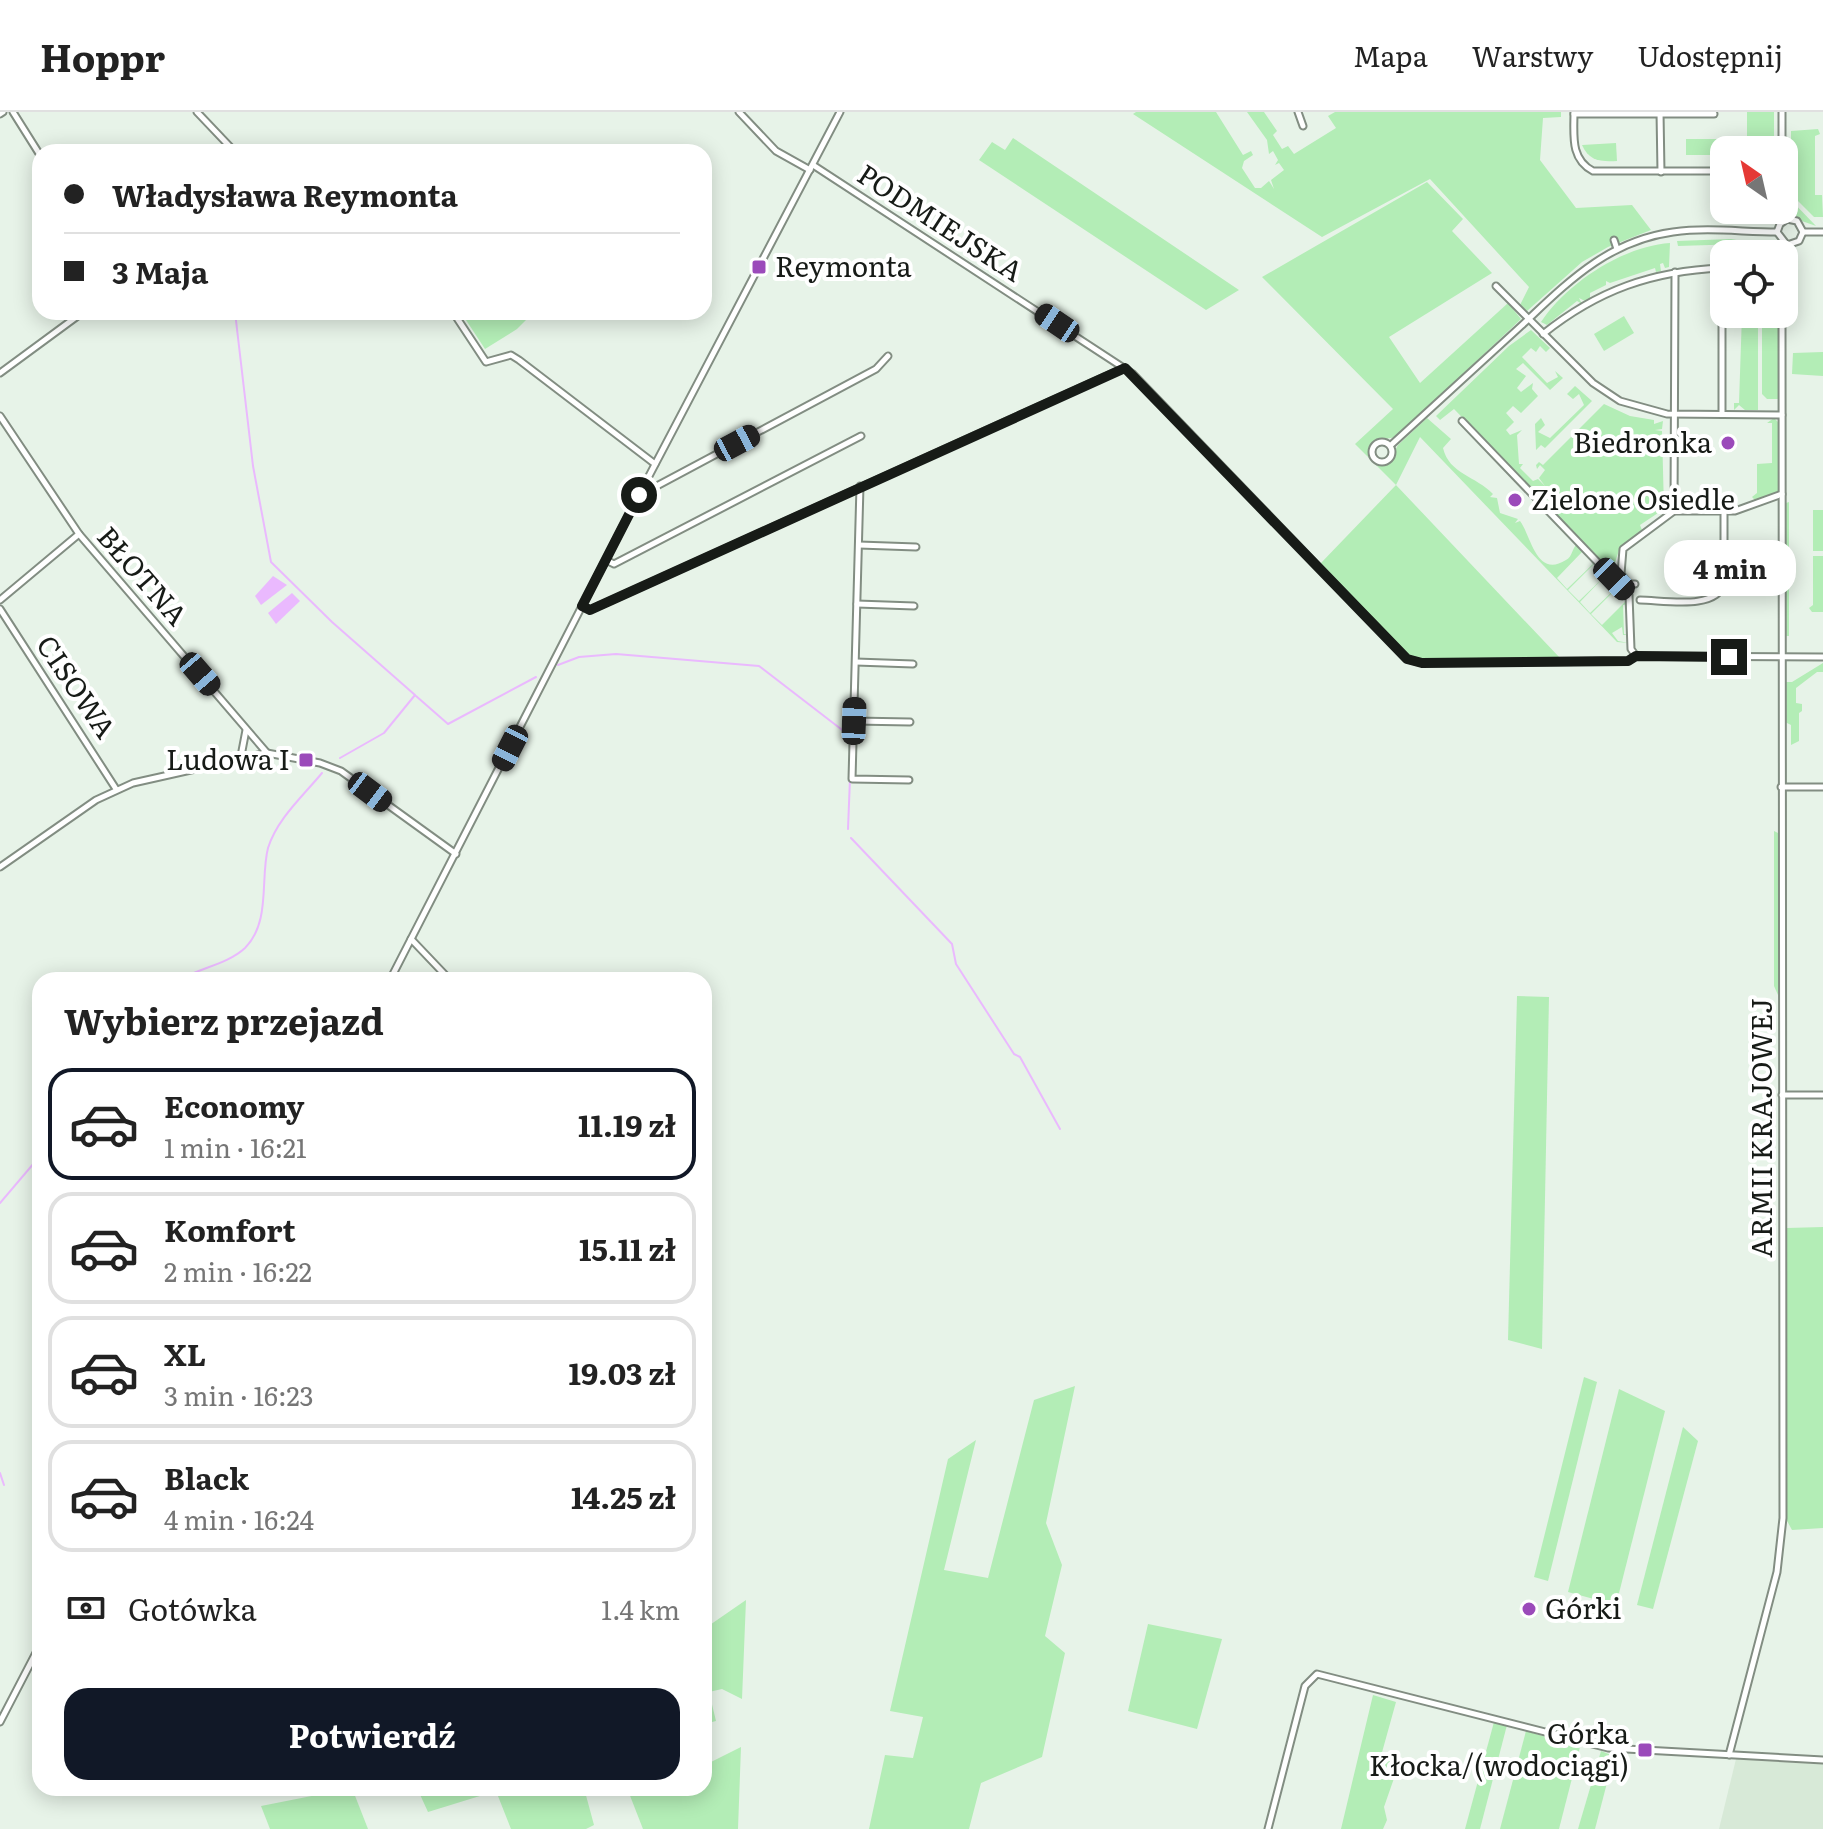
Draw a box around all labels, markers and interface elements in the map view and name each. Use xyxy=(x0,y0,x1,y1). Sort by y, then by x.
text: Hoppr xyxy=(40,27,165,84)
text: Mapa xyxy=(1353,34,1428,76)
text: Warstwy xyxy=(1472,34,1593,76)
text: Udostępnij xyxy=(1637,34,1783,76)
north arrow xyxy=(1710,136,1798,224)
map controls xyxy=(1710,136,1798,328)
street label: PODMIEJSKA xyxy=(850,152,1032,291)
text: Władysława Reymonta xyxy=(112,172,458,216)
button: locate xyxy=(1710,240,1798,328)
place label: Reymonta xyxy=(775,244,912,286)
text: 3 Maja xyxy=(112,249,208,293)
marker: Reymonta xyxy=(750,258,768,276)
car xyxy=(1030,300,1084,346)
place label: Biedronka xyxy=(1573,420,1712,462)
car xyxy=(710,421,764,465)
marker: Biedronka xyxy=(1719,434,1737,452)
route start xyxy=(621,477,657,513)
place label: Zielone Osiedle xyxy=(1531,477,1735,519)
marker: Zielone Osiedle xyxy=(1506,491,1524,509)
street label: BŁOTNA xyxy=(88,516,199,634)
callout: 4 min xyxy=(1663,541,1795,597)
text: 4 min xyxy=(1693,548,1767,587)
car xyxy=(1589,553,1639,605)
street label: CISOWA xyxy=(28,626,128,746)
route end xyxy=(1711,639,1747,675)
car xyxy=(175,648,225,700)
car xyxy=(841,697,867,745)
car xyxy=(488,721,532,775)
place label: Ludowa I xyxy=(166,737,290,779)
marker: Ludowa I xyxy=(297,751,315,769)
car xyxy=(344,768,396,816)
text: Wybierz przejazd xyxy=(64,993,384,1046)
street label: ARMII KRAJOWEJ xyxy=(1739,998,1781,1258)
text: Economy xyxy=(164,1083,304,1127)
icon: car xyxy=(68,1088,140,1160)
text: 11.19 zł xyxy=(578,1102,676,1146)
text: 1 min · 16:21 xyxy=(164,1127,307,1166)
text: Komfort xyxy=(164,1207,296,1251)
icon: car xyxy=(68,1212,140,1284)
text: 15.11 zł xyxy=(579,1226,676,1270)
text: 2 min · 16:22 xyxy=(164,1251,312,1290)
text: XL xyxy=(164,1331,206,1375)
icon: car xyxy=(68,1336,140,1408)
text: 19.03 zł xyxy=(569,1350,676,1394)
text: 3 min · 16:23 xyxy=(164,1375,314,1414)
text: Black xyxy=(164,1455,249,1499)
icon: car xyxy=(68,1460,140,1532)
text: 14.25 zł xyxy=(571,1474,676,1518)
text: 4 min · 16:24 xyxy=(164,1499,314,1538)
icon: cash xyxy=(64,1586,108,1630)
text: Gotówka xyxy=(128,1586,257,1630)
place label: Górki xyxy=(1545,1586,1621,1628)
text: 1.4 km xyxy=(601,1589,680,1628)
marker: Górki xyxy=(1520,1600,1538,1618)
button: Potwierdź xyxy=(64,1688,680,1780)
place label: Górka Kłocka/(wodociągi) xyxy=(1369,1711,1629,1785)
marker: Górka Kłocka/(wodociągi) xyxy=(1636,1741,1654,1759)

